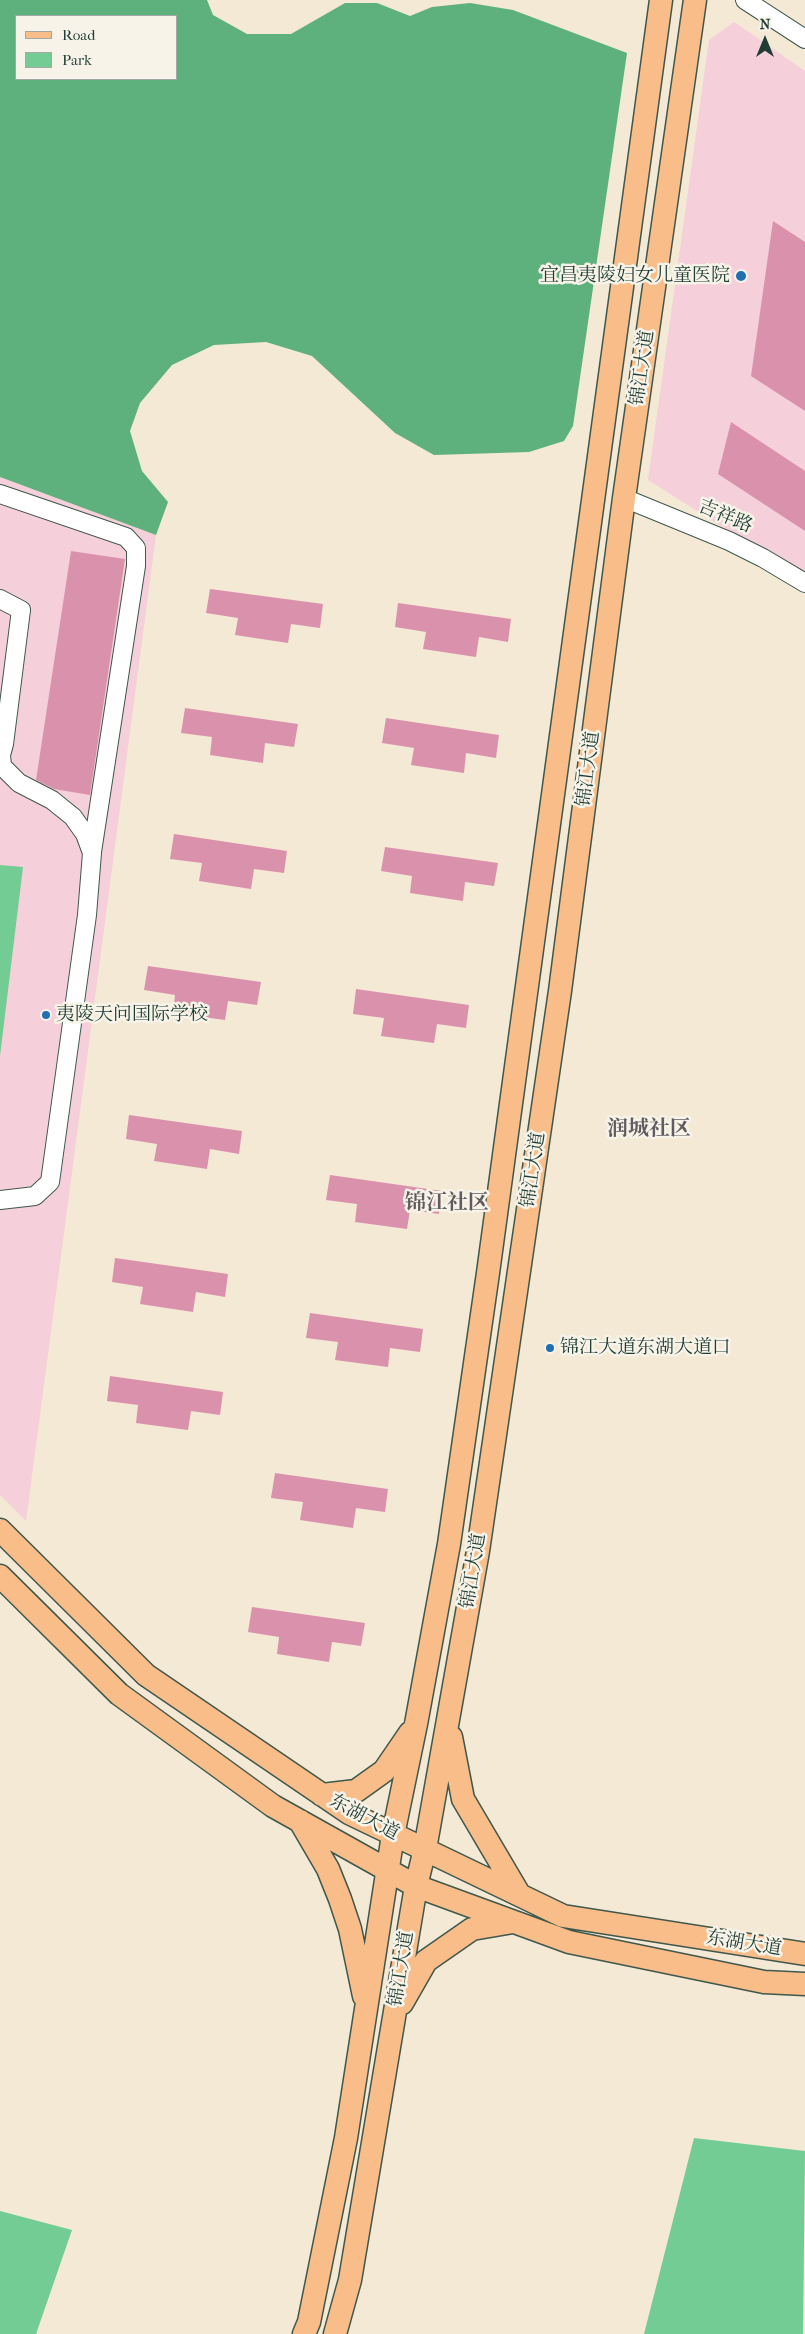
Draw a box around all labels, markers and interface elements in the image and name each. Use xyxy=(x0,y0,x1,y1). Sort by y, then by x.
legend xyxy=(15,15,178,80)
north arrow xyxy=(740,15,790,65)
text: N xyxy=(760,16,770,33)
text: Road xyxy=(62,26,95,44)
text: Park xyxy=(62,51,92,69)
place label: 宜昌夷陵妇女儿童医院 xyxy=(540,265,730,287)
marker: 宜昌夷陵妇女儿童医院 xyxy=(734,269,748,283)
street label: 锦江大道 xyxy=(626,329,660,407)
street label: 吉祥路 xyxy=(694,495,756,539)
street label: 锦江大道 xyxy=(573,730,605,808)
place label: 夷陵天问国际学校 xyxy=(56,1004,208,1026)
marker: 夷陵天问国际学校 xyxy=(40,1009,52,1021)
district label: 润城社区 xyxy=(607,1117,691,1143)
street label: 锦江大道 xyxy=(517,1131,551,1209)
district label: 锦江社区 xyxy=(405,1191,489,1217)
place label: 锦江大道东湖大道口 xyxy=(560,1337,731,1359)
marker: 锦江大道东湖大道口 xyxy=(544,1342,556,1354)
street label: 锦江大道 xyxy=(457,1532,491,1610)
street label: 东湖大道 xyxy=(325,1790,403,1846)
street label: 东湖大道 xyxy=(705,1927,783,1961)
street label: 锦江大道 xyxy=(385,1930,419,2008)

